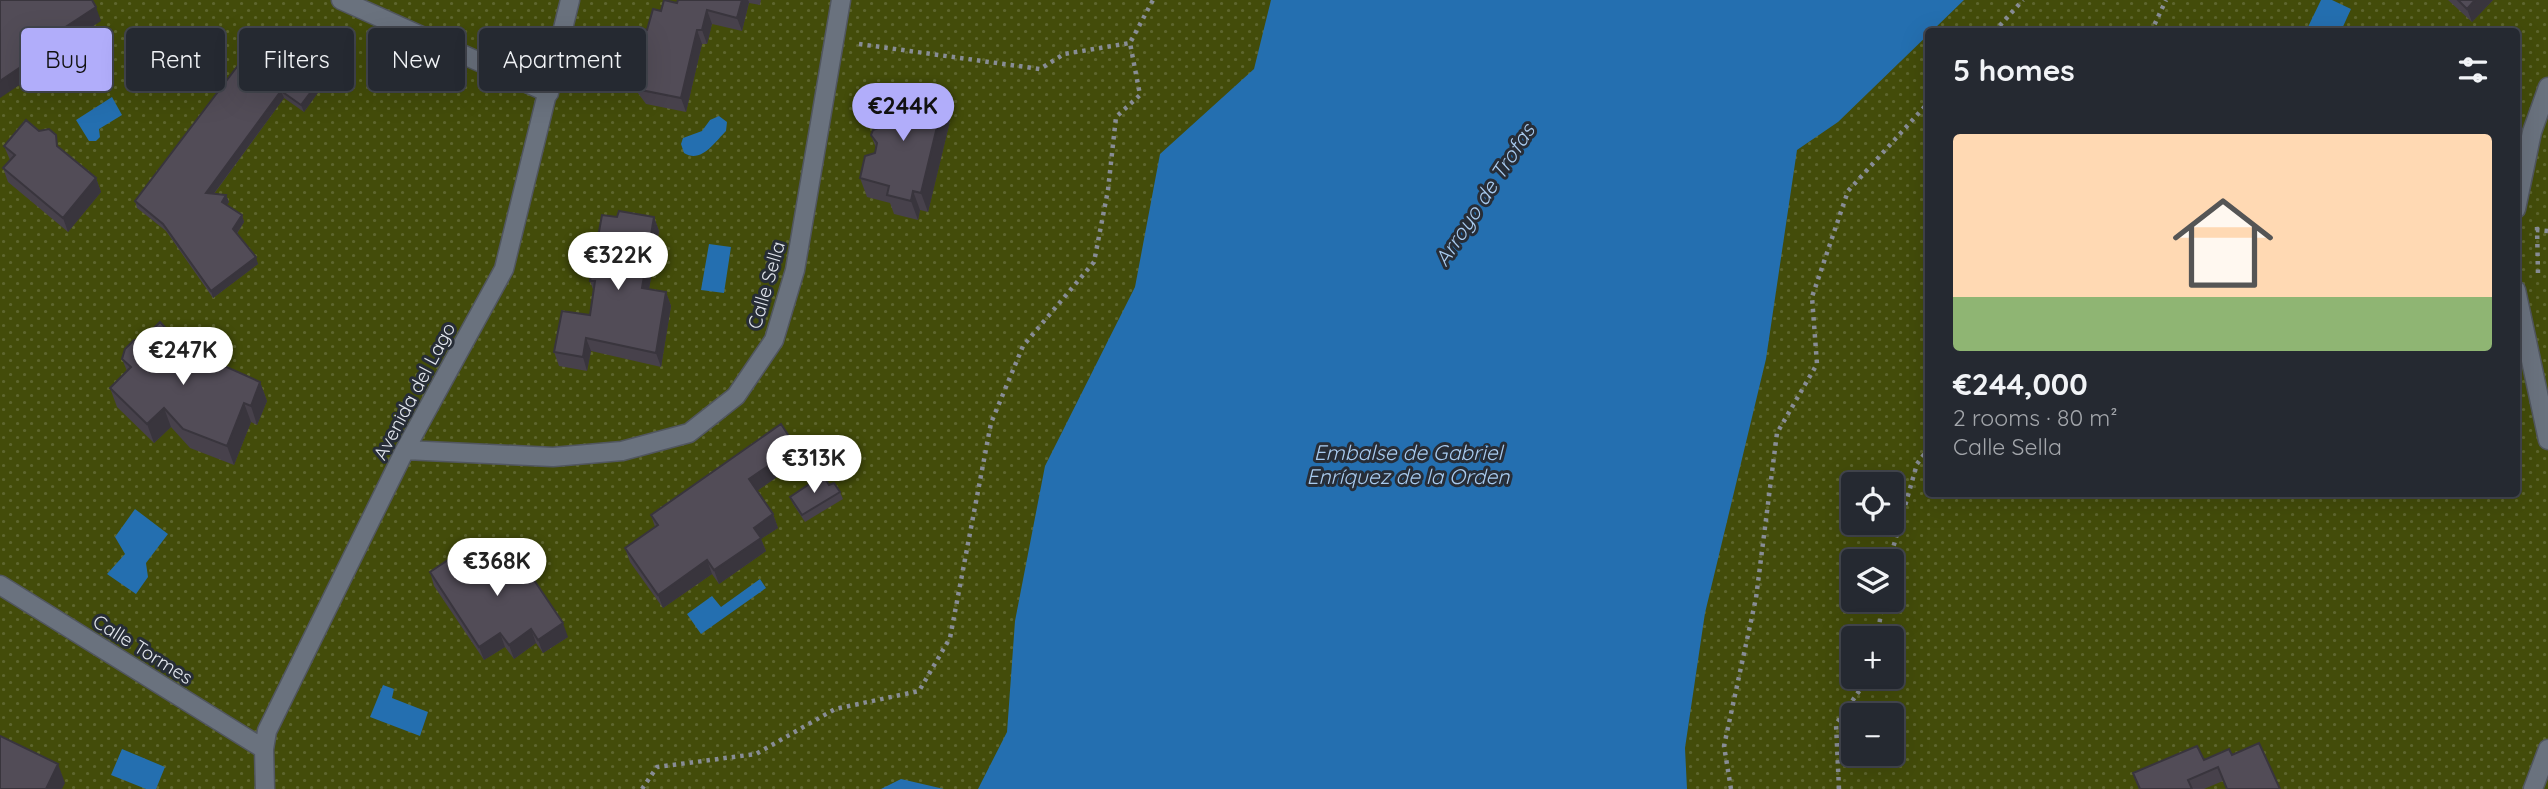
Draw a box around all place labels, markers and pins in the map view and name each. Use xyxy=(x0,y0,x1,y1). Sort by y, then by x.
pin: €244K xyxy=(854,83,952,143)
pin: €322K xyxy=(569,232,667,292)
pin: €247K xyxy=(134,328,232,387)
pin: €313K xyxy=(765,435,863,495)
pin: €368K xyxy=(448,538,546,598)

